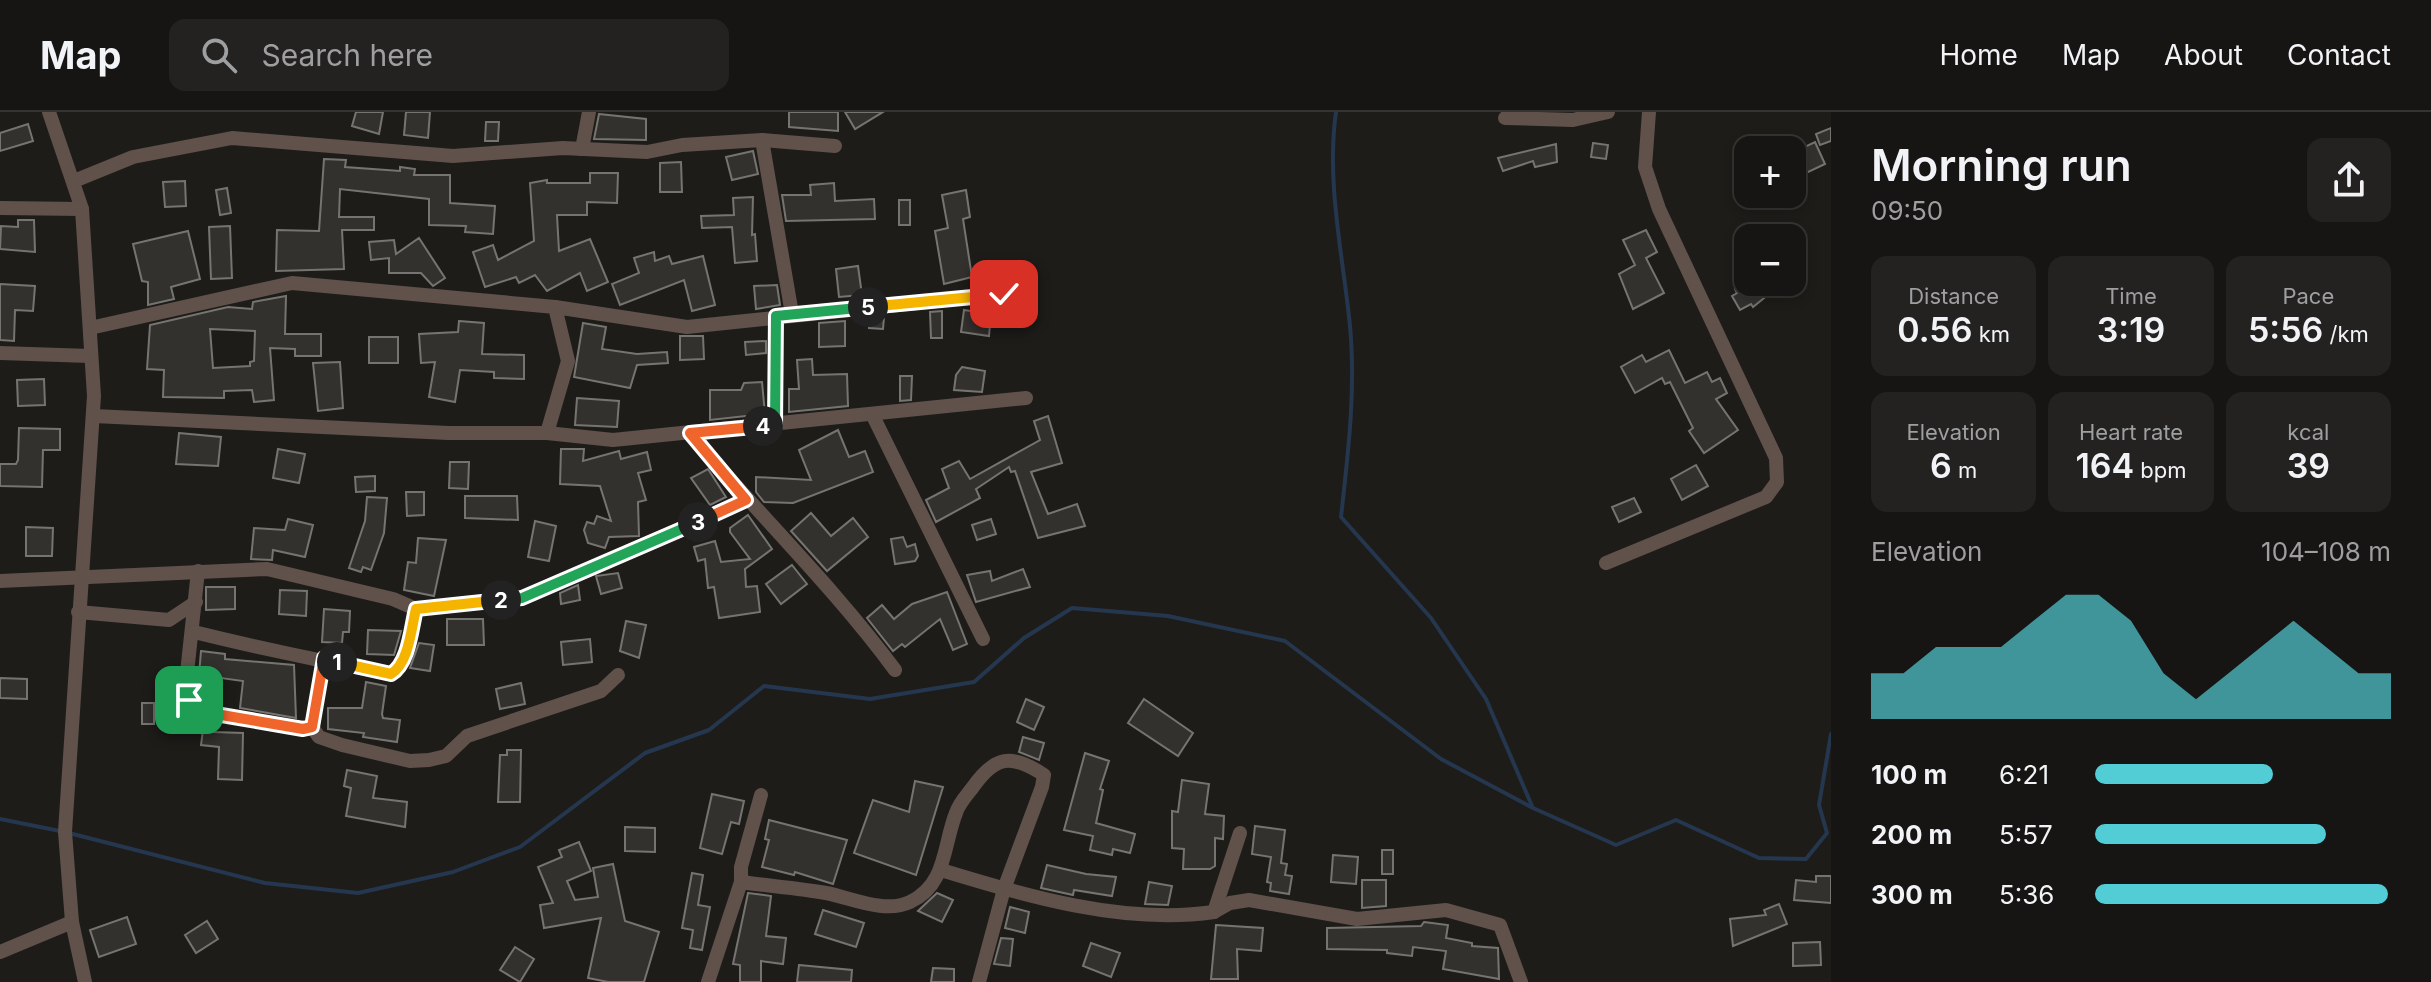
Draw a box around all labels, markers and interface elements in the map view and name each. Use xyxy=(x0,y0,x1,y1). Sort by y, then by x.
search box xyxy=(169,19,729,91)
text: Map xyxy=(40,32,121,78)
icon: search xyxy=(197,33,241,77)
text: Search here xyxy=(261,37,433,73)
text: Home xyxy=(1939,38,2018,72)
text: Map xyxy=(2062,38,2120,72)
text: About xyxy=(2164,38,2243,72)
text: Contact xyxy=(2287,38,2391,72)
map controls xyxy=(1734,136,1806,296)
button: + xyxy=(1734,136,1806,208)
text: Morning run xyxy=(1871,138,2132,192)
button: share xyxy=(2307,138,2391,222)
text: 09:50 xyxy=(1871,195,1943,226)
button: − xyxy=(1734,224,1806,296)
pin xyxy=(970,260,1038,328)
icon: check xyxy=(982,272,1026,316)
text: Distance xyxy=(1908,283,1999,309)
text: Time xyxy=(2105,283,2157,309)
text: Pace xyxy=(2282,283,2334,309)
pin: 5 xyxy=(848,287,888,327)
text: 5 xyxy=(861,294,875,320)
text: 0.56 xyxy=(1897,309,1972,350)
text: 3:19 xyxy=(2097,309,2165,350)
text: 5:56 xyxy=(2248,309,2323,350)
text: km xyxy=(1972,321,2010,347)
text: /km xyxy=(2323,321,2369,347)
pin: 4 xyxy=(743,406,783,446)
text: 4 xyxy=(756,413,770,439)
text: Elevation xyxy=(1907,419,2001,445)
text: Heart rate xyxy=(2079,419,2183,445)
text: kcal xyxy=(2287,419,2329,445)
text: 6 xyxy=(1930,445,1952,486)
text: 164 xyxy=(2075,445,2134,486)
text: 39 xyxy=(2287,445,2330,486)
text: m xyxy=(1952,457,1977,483)
text: bpm xyxy=(2134,457,2187,483)
pin: 3 xyxy=(678,502,718,542)
text: 3 xyxy=(691,509,705,535)
text: Elevation xyxy=(1871,536,1982,567)
text: 104–108 m xyxy=(2261,536,2391,567)
pin: 2 xyxy=(481,580,521,620)
text: 2 xyxy=(494,587,508,613)
pin: 1 xyxy=(317,642,357,682)
text: 1 xyxy=(332,649,342,675)
pin xyxy=(155,666,223,734)
icon: arrive xyxy=(167,678,211,722)
text: 100 m xyxy=(1871,759,1947,790)
text: 6:21 xyxy=(1999,759,2049,790)
text: 200 m xyxy=(1871,819,1952,850)
text: 5:57 xyxy=(1999,819,2053,850)
text: 300 m xyxy=(1871,879,1953,910)
text: 5:36 xyxy=(1999,879,2054,910)

